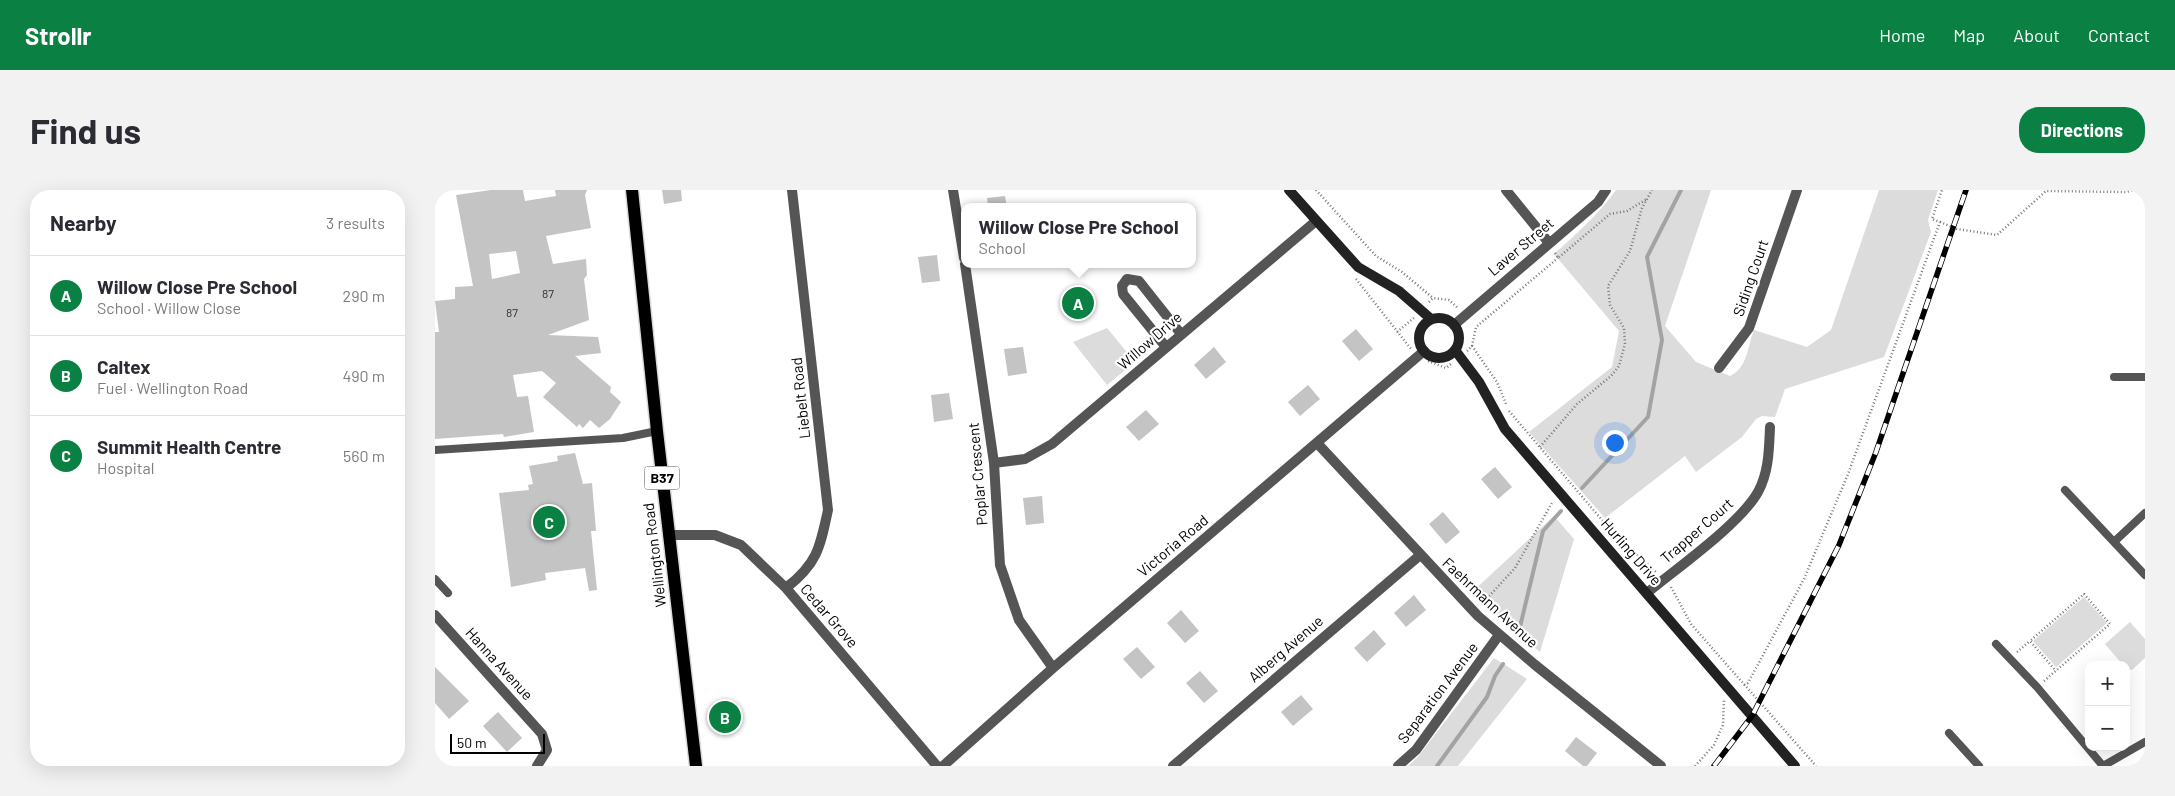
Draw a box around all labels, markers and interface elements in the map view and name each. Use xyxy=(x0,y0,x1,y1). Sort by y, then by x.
text: Strollr xyxy=(25,21,92,50)
text: Home xyxy=(1879,24,1925,46)
text: Map xyxy=(1953,24,1985,46)
text: About xyxy=(2013,24,2060,46)
text: Contact xyxy=(2088,24,2150,46)
button: Directions xyxy=(2019,107,2145,153)
text: Find us xyxy=(30,109,141,151)
popup xyxy=(961,203,1196,268)
text: Nearby xyxy=(50,210,116,235)
text: 3 results xyxy=(326,213,385,232)
street label: Laver Street xyxy=(1484,214,1557,279)
text: Willow Close Pre School xyxy=(978,215,1179,238)
street label: Siding Court xyxy=(1728,237,1772,318)
text: School xyxy=(978,238,1026,257)
text: Willow Close Pre School xyxy=(97,275,297,298)
pin: A xyxy=(1062,284,1094,322)
text: A xyxy=(61,286,71,305)
text: 290 m xyxy=(343,286,385,305)
house number: 87 xyxy=(542,286,554,300)
text: School · Willow Close xyxy=(97,298,241,317)
house number: 87 xyxy=(506,305,518,319)
street label: Willow Drive xyxy=(1114,308,1185,373)
text: Caltex xyxy=(97,355,150,378)
street label: Liebelt Road xyxy=(787,357,813,440)
text: B xyxy=(61,366,71,385)
text: 490 m xyxy=(342,366,385,385)
text: Fuel · Wellington Road xyxy=(97,378,248,397)
street label: Poplar Crescent xyxy=(964,422,990,526)
your location xyxy=(1602,430,1628,456)
text: Summit Health Centre xyxy=(97,435,281,458)
text: C xyxy=(61,446,71,465)
text: 560 m xyxy=(343,446,385,465)
text: Hospital xyxy=(97,458,154,477)
road number: B37 xyxy=(645,466,679,490)
street label: Trapper Court xyxy=(1656,494,1736,567)
street label: Wellington Road xyxy=(639,502,669,608)
pin: C xyxy=(533,503,565,541)
street label: Victoria Road xyxy=(1133,510,1211,580)
street label: Hurling Drive xyxy=(1598,514,1666,589)
street label: Faehrmann Avenue xyxy=(1439,553,1542,651)
street label: Cedar Grove xyxy=(797,580,862,651)
street label: Alberg Avenue xyxy=(1244,611,1326,685)
street label: Hanna Avenue xyxy=(462,623,537,704)
street label: Separation Avenue xyxy=(1393,638,1481,747)
map controls xyxy=(2085,661,2130,751)
button: + xyxy=(2085,661,2130,706)
pin: B xyxy=(709,698,741,736)
button: − xyxy=(2085,706,2130,751)
scale bar xyxy=(450,731,545,754)
text: 50 m xyxy=(457,734,486,751)

